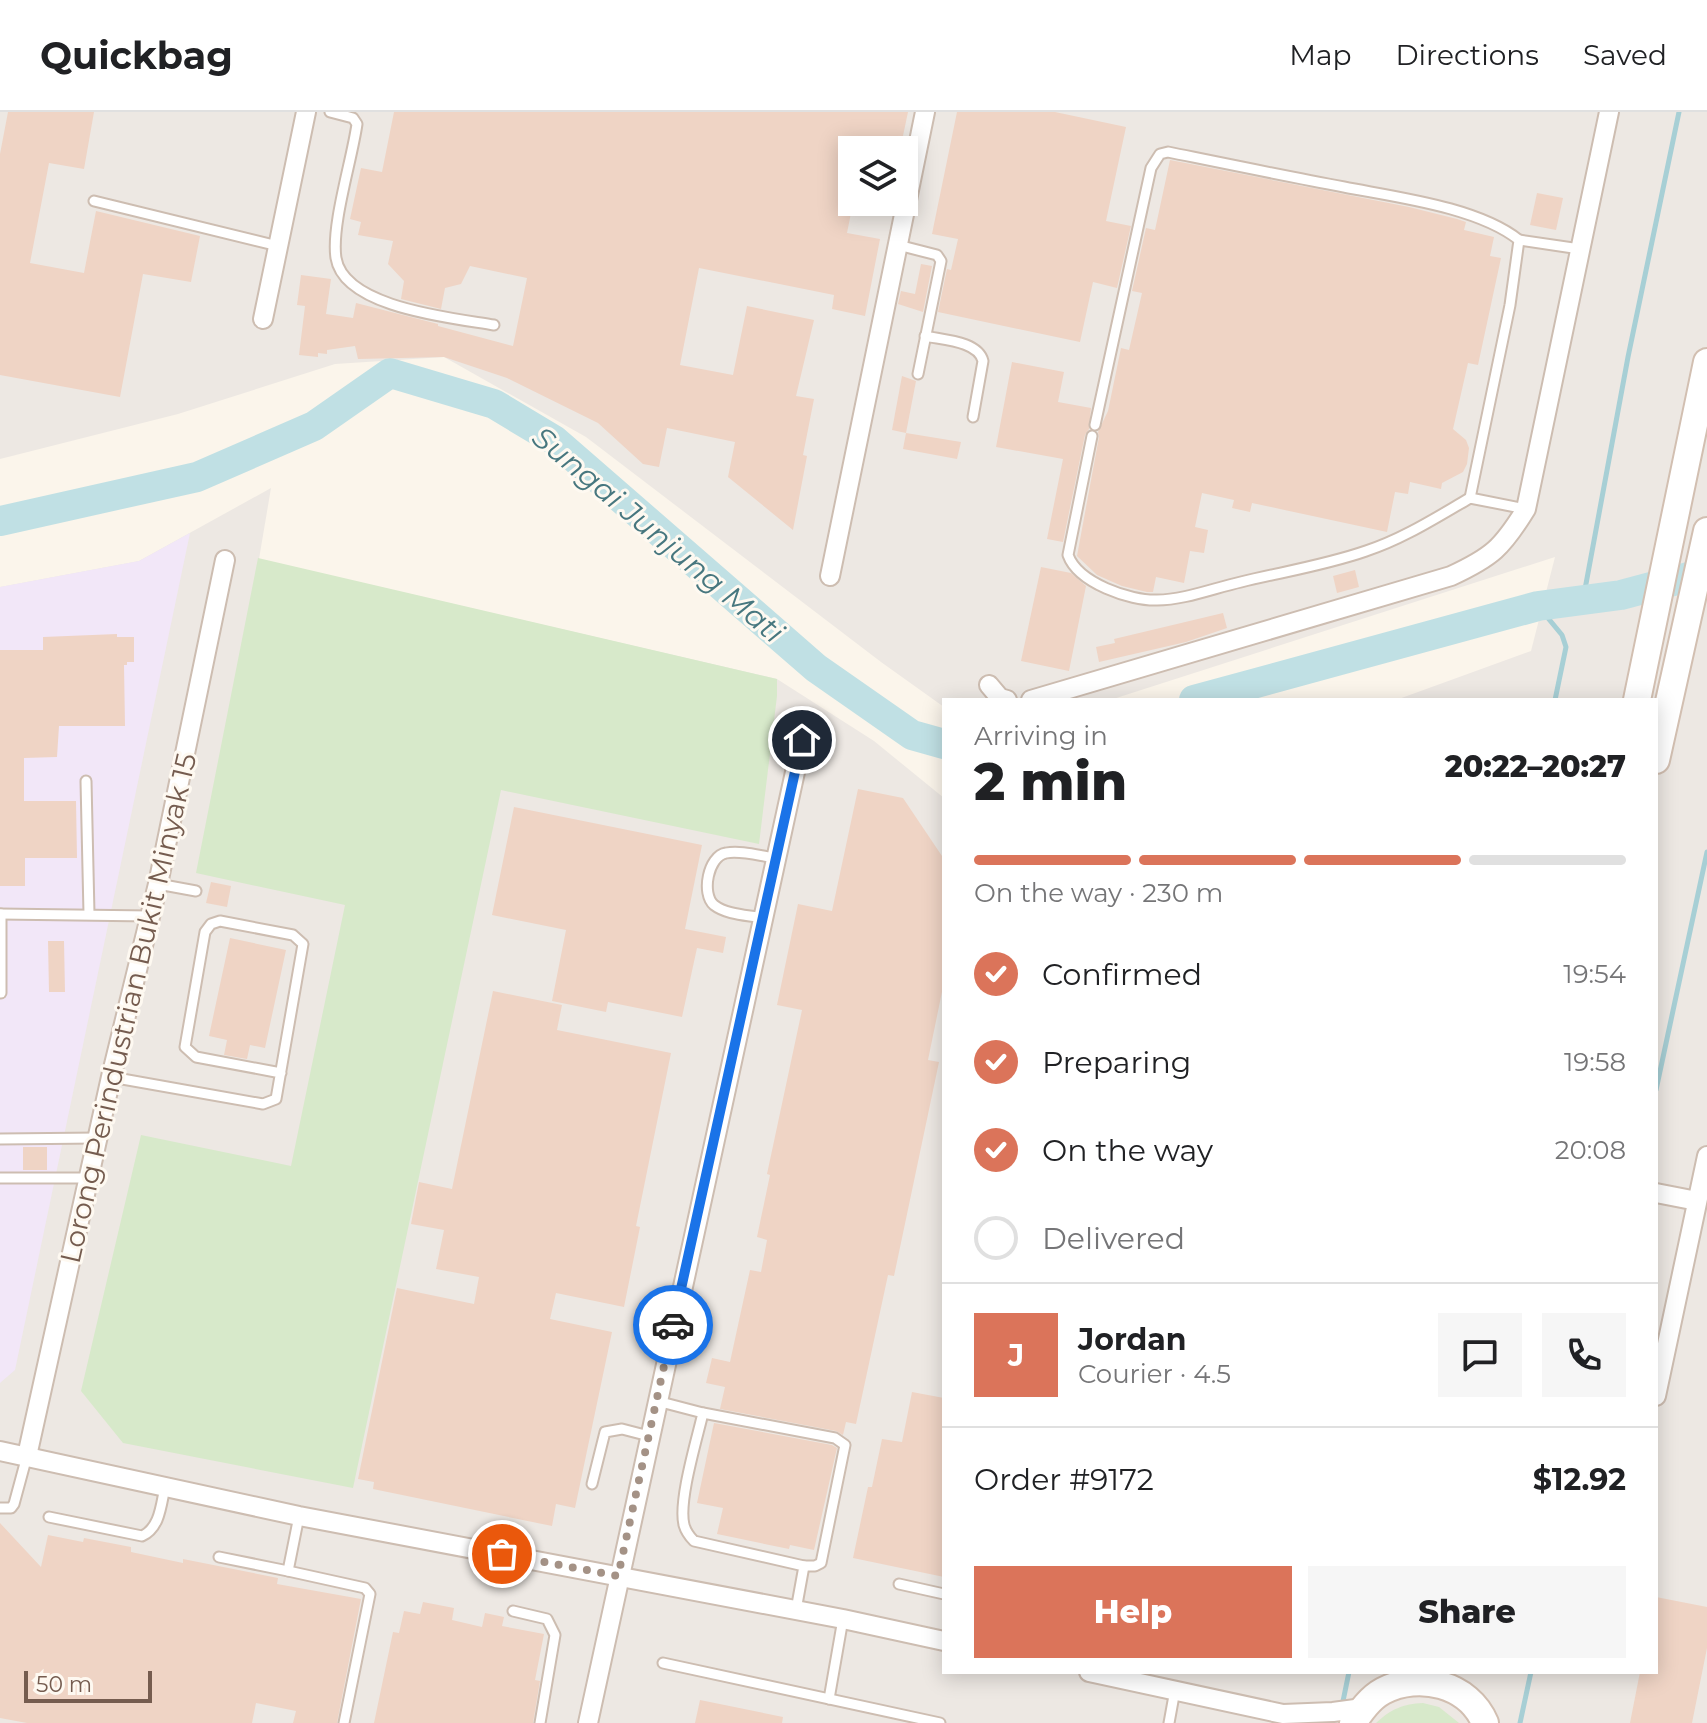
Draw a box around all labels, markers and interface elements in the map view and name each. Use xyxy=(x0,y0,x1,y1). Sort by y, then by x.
text: Quickbag xyxy=(40,32,233,79)
text: Map xyxy=(1289,38,1351,72)
text: Directions xyxy=(1395,38,1539,72)
text: Saved xyxy=(1583,38,1667,72)
map controls xyxy=(838,136,918,216)
button: layers xyxy=(838,136,918,216)
water label: Sungai Junjung Mati xyxy=(525,419,792,651)
pin xyxy=(768,706,836,774)
icon: home xyxy=(780,718,824,762)
text: Arriving in xyxy=(974,720,1108,752)
text: 20:22–20:27 xyxy=(1445,748,1626,785)
street label: Lorong Perindustrian Bukit Minyak 15 xyxy=(53,750,203,1266)
text: 2 min xyxy=(974,750,1127,813)
text: On the way · 230 m xyxy=(974,877,1223,909)
icon: check xyxy=(974,952,1018,996)
text: Confirmed xyxy=(1042,956,1202,993)
text: 19:54 xyxy=(1563,958,1626,990)
icon: check xyxy=(974,1040,1018,1084)
text: Preparing xyxy=(1042,1044,1191,1081)
text: 19:58 xyxy=(1564,1046,1626,1078)
icon: check xyxy=(974,1128,1018,1172)
text: On the way xyxy=(1042,1132,1213,1169)
text: 20:08 xyxy=(1555,1134,1626,1166)
text: Delivered xyxy=(1042,1220,1185,1257)
courier xyxy=(633,1285,713,1365)
icon: car xyxy=(651,1303,695,1347)
button: chat xyxy=(1438,1313,1522,1397)
button: phone xyxy=(1542,1313,1626,1397)
text: Jordan xyxy=(1078,1321,1187,1358)
text: J xyxy=(1008,1337,1024,1374)
text: Courier · 4.5 xyxy=(1078,1358,1231,1390)
text: Order #9172 xyxy=(974,1461,1154,1498)
text: $12.92 xyxy=(1533,1461,1626,1498)
pin xyxy=(468,1520,536,1588)
icon: bag xyxy=(480,1532,524,1576)
button: Help xyxy=(974,1566,1292,1658)
button: Share xyxy=(1308,1566,1626,1658)
scale bar xyxy=(24,1667,152,1703)
text: 50 m xyxy=(36,1671,92,1698)

